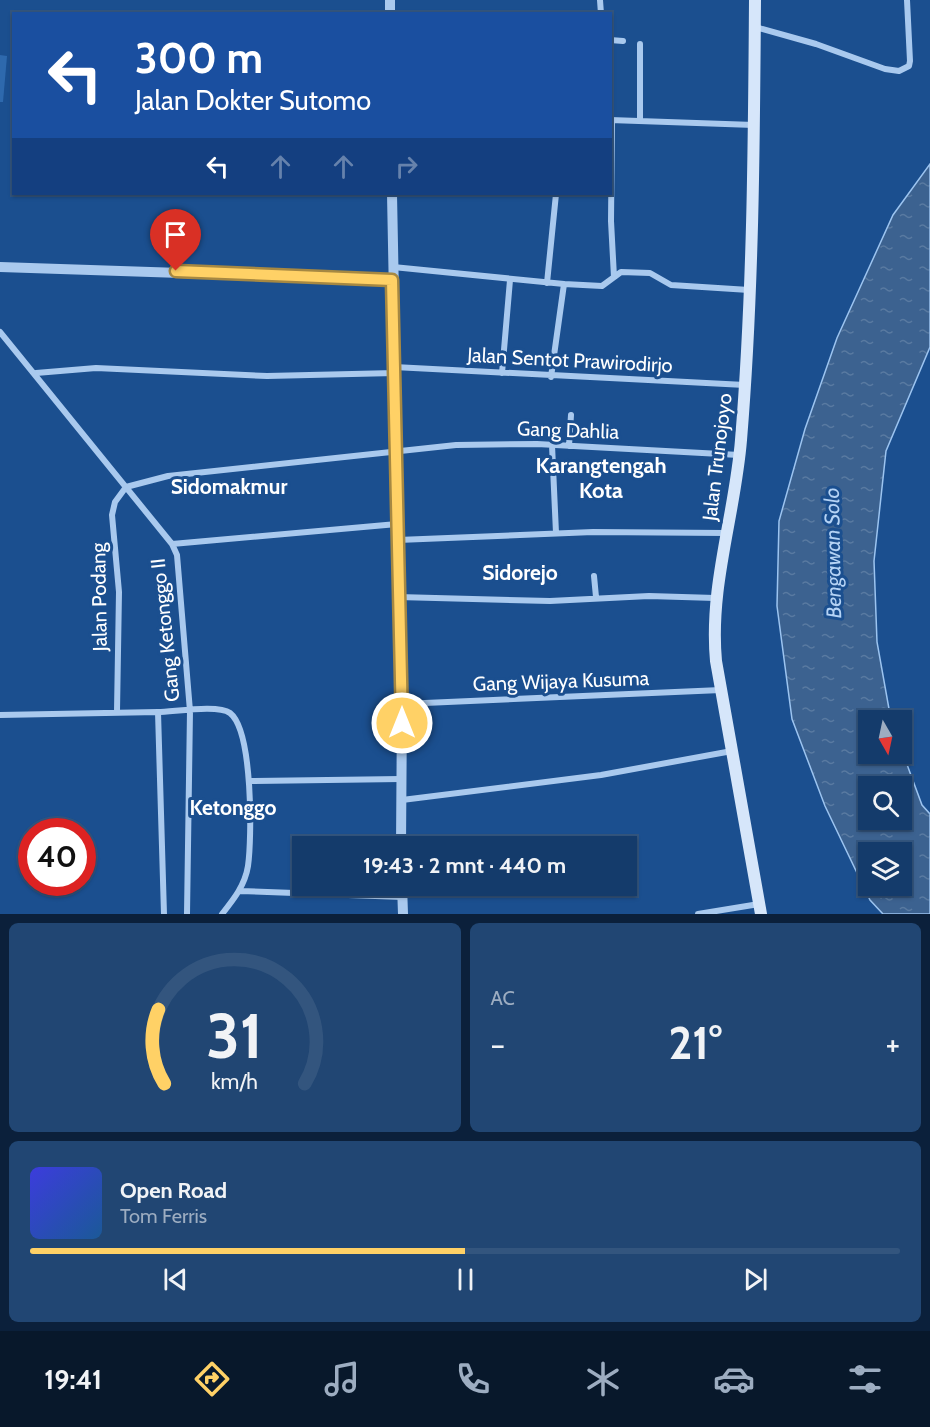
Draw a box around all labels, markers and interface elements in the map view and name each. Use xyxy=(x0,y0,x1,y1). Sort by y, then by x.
text: 300 m xyxy=(135,32,263,84)
icon: left xyxy=(36,36,114,114)
text: Jalan Dokter Sutomo xyxy=(135,84,371,117)
icon: left xyxy=(201,150,234,183)
icon: ahead xyxy=(264,150,297,183)
icon: ahead xyxy=(327,150,360,183)
icon: right xyxy=(390,150,423,183)
pin xyxy=(150,209,201,271)
icon: arrive xyxy=(159,218,192,251)
street label: Jalan Sentot Prawirodirjo xyxy=(466,343,673,377)
street label: Jalan Trunojoyo xyxy=(697,392,737,523)
street label: Gang Dahlia xyxy=(517,416,620,444)
district label: Karangtengah Kota xyxy=(535,452,667,504)
district label: Sidomakmur xyxy=(171,474,287,499)
water label: Bengawan Solo xyxy=(819,487,846,619)
street label: Jalan Podang xyxy=(86,542,112,652)
street label: Gang Ketonggo II xyxy=(146,557,184,703)
district label: Sidorejo xyxy=(482,560,558,585)
street label: Gang Wijaya Kusuma xyxy=(472,666,650,696)
position arrow xyxy=(370,691,434,755)
north arrow xyxy=(858,710,912,764)
map controls xyxy=(858,710,912,896)
button: search xyxy=(858,776,912,830)
district label: Ketonggo xyxy=(190,795,277,820)
speed limit sign: 40 xyxy=(18,818,96,896)
button: layers xyxy=(858,842,912,896)
text: 19:43 · 2 mnt · 440 m xyxy=(363,852,566,879)
text: AC xyxy=(491,986,515,1010)
text: 31 xyxy=(206,998,263,1074)
text: 21° xyxy=(669,1016,722,1070)
text: − xyxy=(491,1024,505,1064)
text: + xyxy=(885,1024,900,1064)
text: km/h xyxy=(211,1069,258,1095)
text: Open Road xyxy=(120,1177,227,1204)
text: Tom Ferris xyxy=(120,1204,207,1228)
icon: previous xyxy=(159,1263,192,1296)
icon: pause xyxy=(449,1263,482,1296)
icon: next xyxy=(739,1263,772,1296)
icon: directions xyxy=(191,1358,233,1400)
icon: music xyxy=(321,1358,363,1400)
icon: phone xyxy=(452,1358,494,1400)
icon: climate xyxy=(582,1358,624,1400)
icon: car xyxy=(713,1358,755,1400)
icon: filters xyxy=(844,1358,886,1400)
text: 19:41 xyxy=(44,1363,102,1396)

